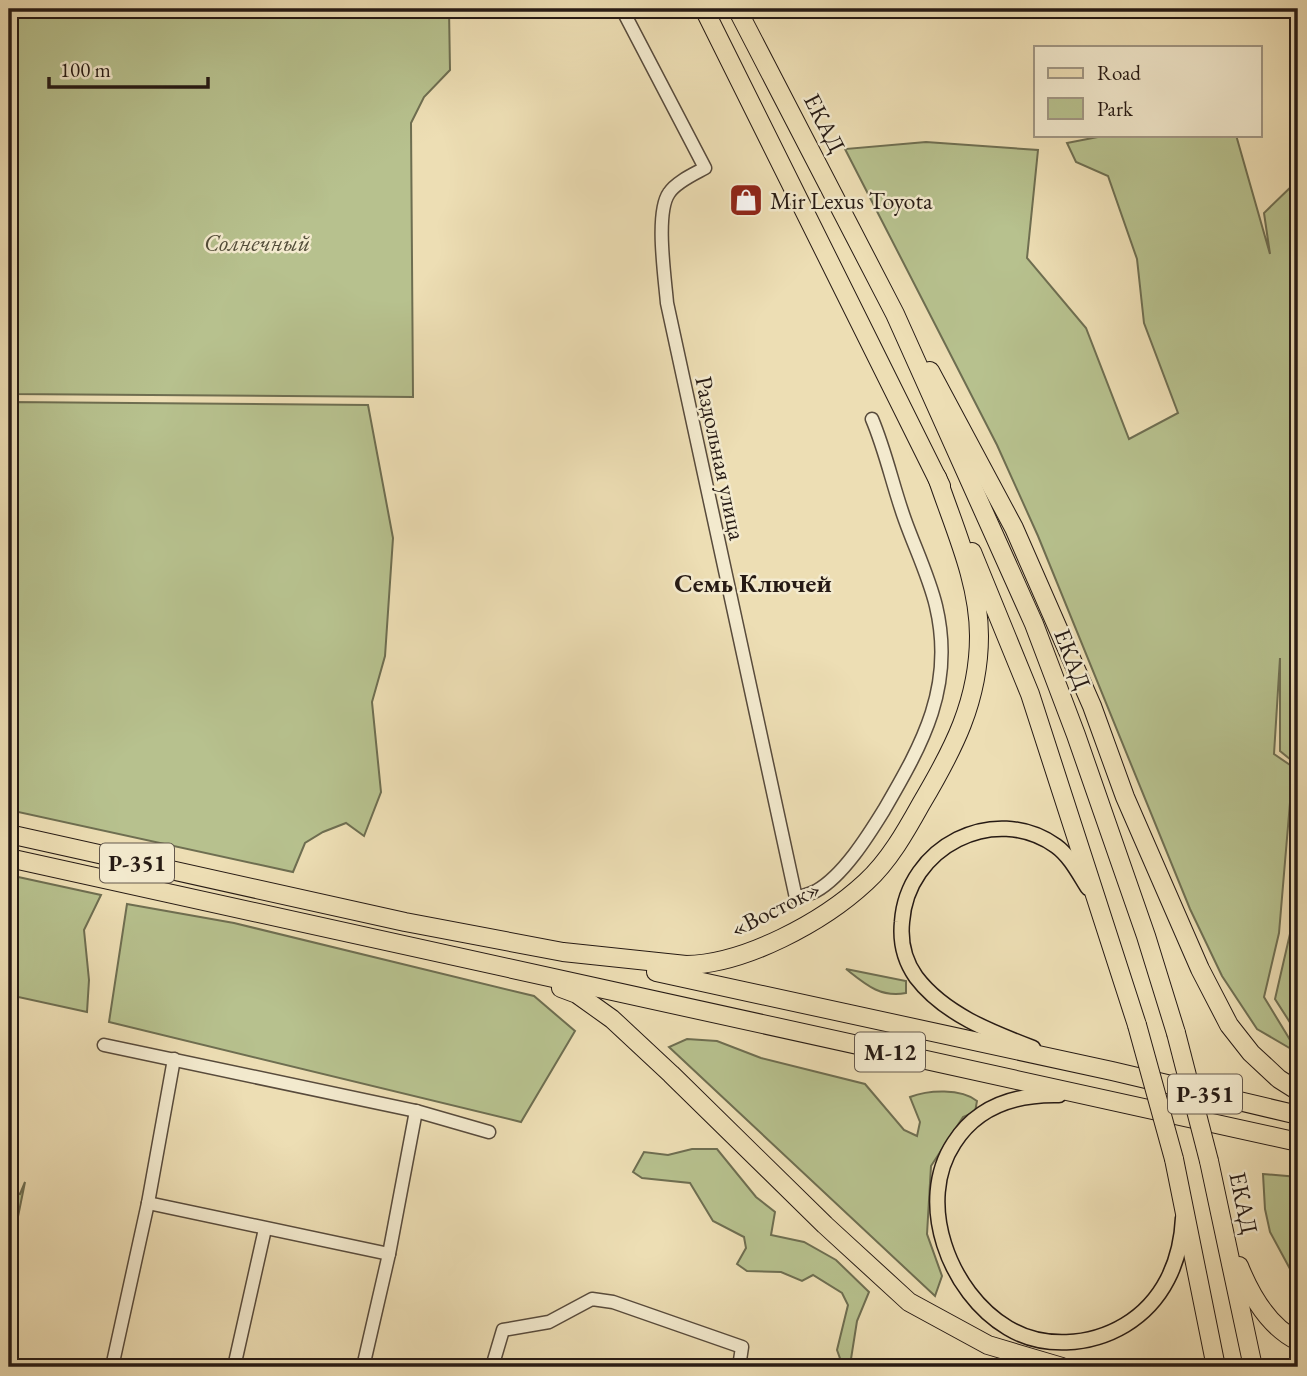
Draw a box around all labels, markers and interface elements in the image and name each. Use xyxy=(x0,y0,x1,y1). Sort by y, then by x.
scale bar xyxy=(49,46,208,90)
legend xyxy=(1034,46,1262,136)
text: 100 m xyxy=(60,56,111,83)
text: Road xyxy=(1097,59,1141,86)
street label: ЕКАД xyxy=(797,88,853,158)
text: Park xyxy=(1097,95,1134,122)
shop icon: Mir Lexus Toyota xyxy=(727,181,765,219)
place label: Mir Lexus Toyota xyxy=(770,185,933,216)
park label: Солнечный xyxy=(204,227,310,258)
street label: Раздольная улица xyxy=(688,373,754,543)
district label: Семь Ключей xyxy=(674,566,832,600)
street label: ЕКАД xyxy=(1047,624,1099,694)
road number: Р-351 xyxy=(100,844,174,883)
street label: «Восток» xyxy=(725,872,825,944)
road number: М-12 xyxy=(855,1032,925,1072)
road number: Р-351 xyxy=(1168,1074,1242,1114)
street label: ЕКАД xyxy=(1222,1169,1266,1237)

